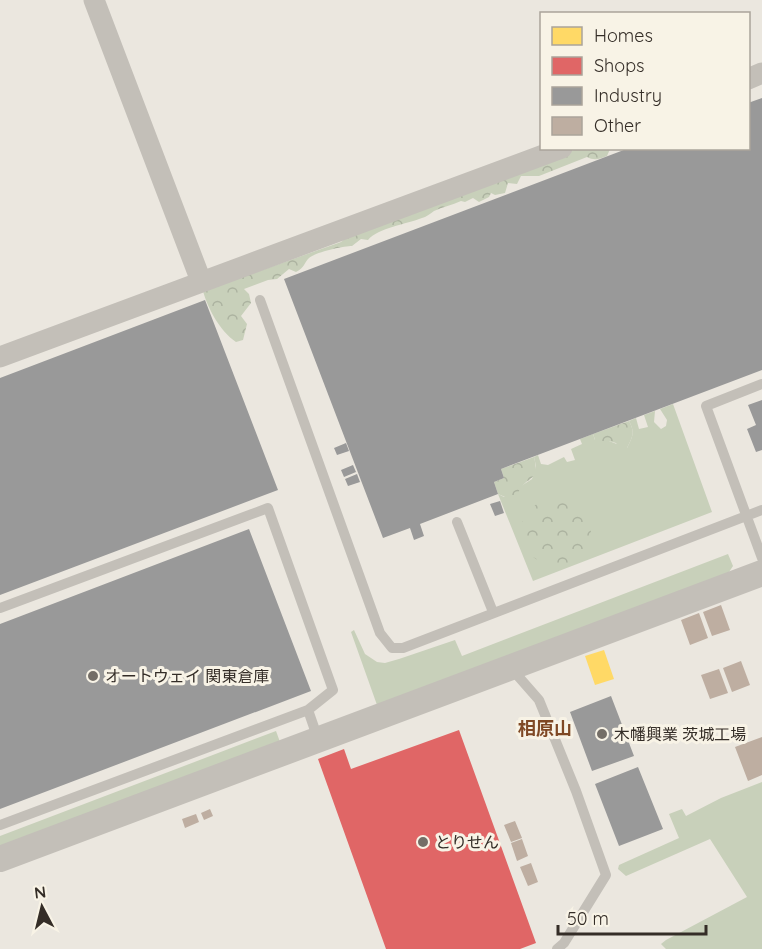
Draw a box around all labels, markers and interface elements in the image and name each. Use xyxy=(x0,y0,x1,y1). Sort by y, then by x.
legend xyxy=(540,12,750,150)
text: Homes xyxy=(594,24,653,47)
text: Shops xyxy=(594,54,645,77)
text: Industry xyxy=(594,84,662,107)
text: Other xyxy=(594,114,641,137)
place label: オートウェイ 関東倉庫 xyxy=(105,666,269,686)
marker: オートウェイ 関東倉庫 xyxy=(86,669,100,683)
district label: 相原山 xyxy=(518,717,572,740)
place label: 木幡興業 茨城工場 xyxy=(614,724,746,744)
marker: 木幡興業 茨城工場 xyxy=(595,727,609,741)
place label: とりせん xyxy=(435,832,499,852)
marker: とりせん xyxy=(416,835,430,849)
north arrow xyxy=(12,877,72,937)
text: N xyxy=(33,881,47,903)
scale bar xyxy=(558,898,706,936)
text: 50 m xyxy=(567,907,609,930)

